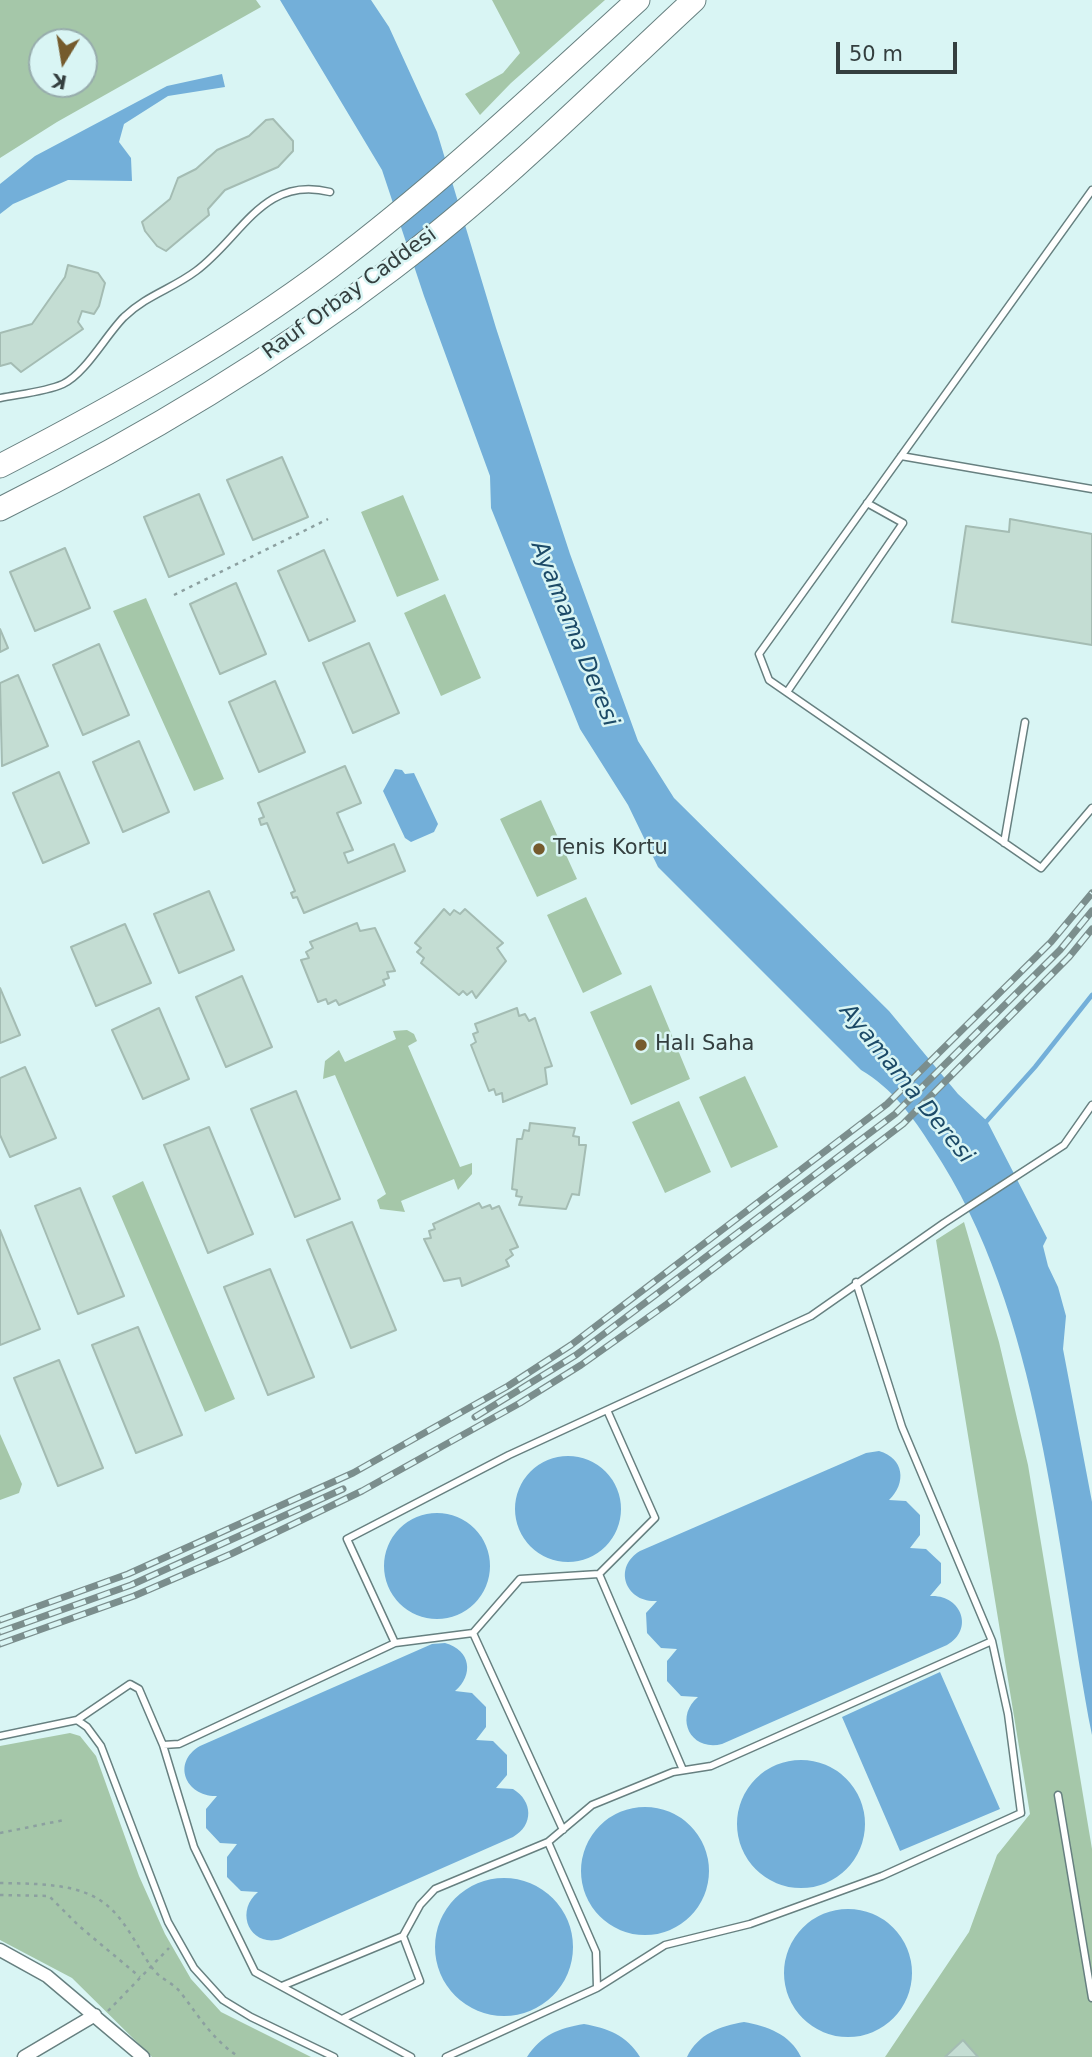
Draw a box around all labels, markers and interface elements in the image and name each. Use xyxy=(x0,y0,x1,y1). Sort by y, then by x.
north arrow xyxy=(28,28,98,98)
scale bar xyxy=(840,28,961,72)
text: 50 m xyxy=(849,42,903,66)
text: K xyxy=(50,69,69,94)
street label: Rauf Orbay Caddesi xyxy=(258,222,442,366)
water label: Ayamama Deresi xyxy=(524,537,624,731)
place label: Tenis Kortu xyxy=(553,836,668,862)
marker: Tenis Kortu xyxy=(531,841,547,857)
water label: Ayamama Deresi xyxy=(833,999,979,1169)
place label: Halı Saha xyxy=(655,1032,754,1058)
marker: Halı Saha xyxy=(633,1037,649,1053)

